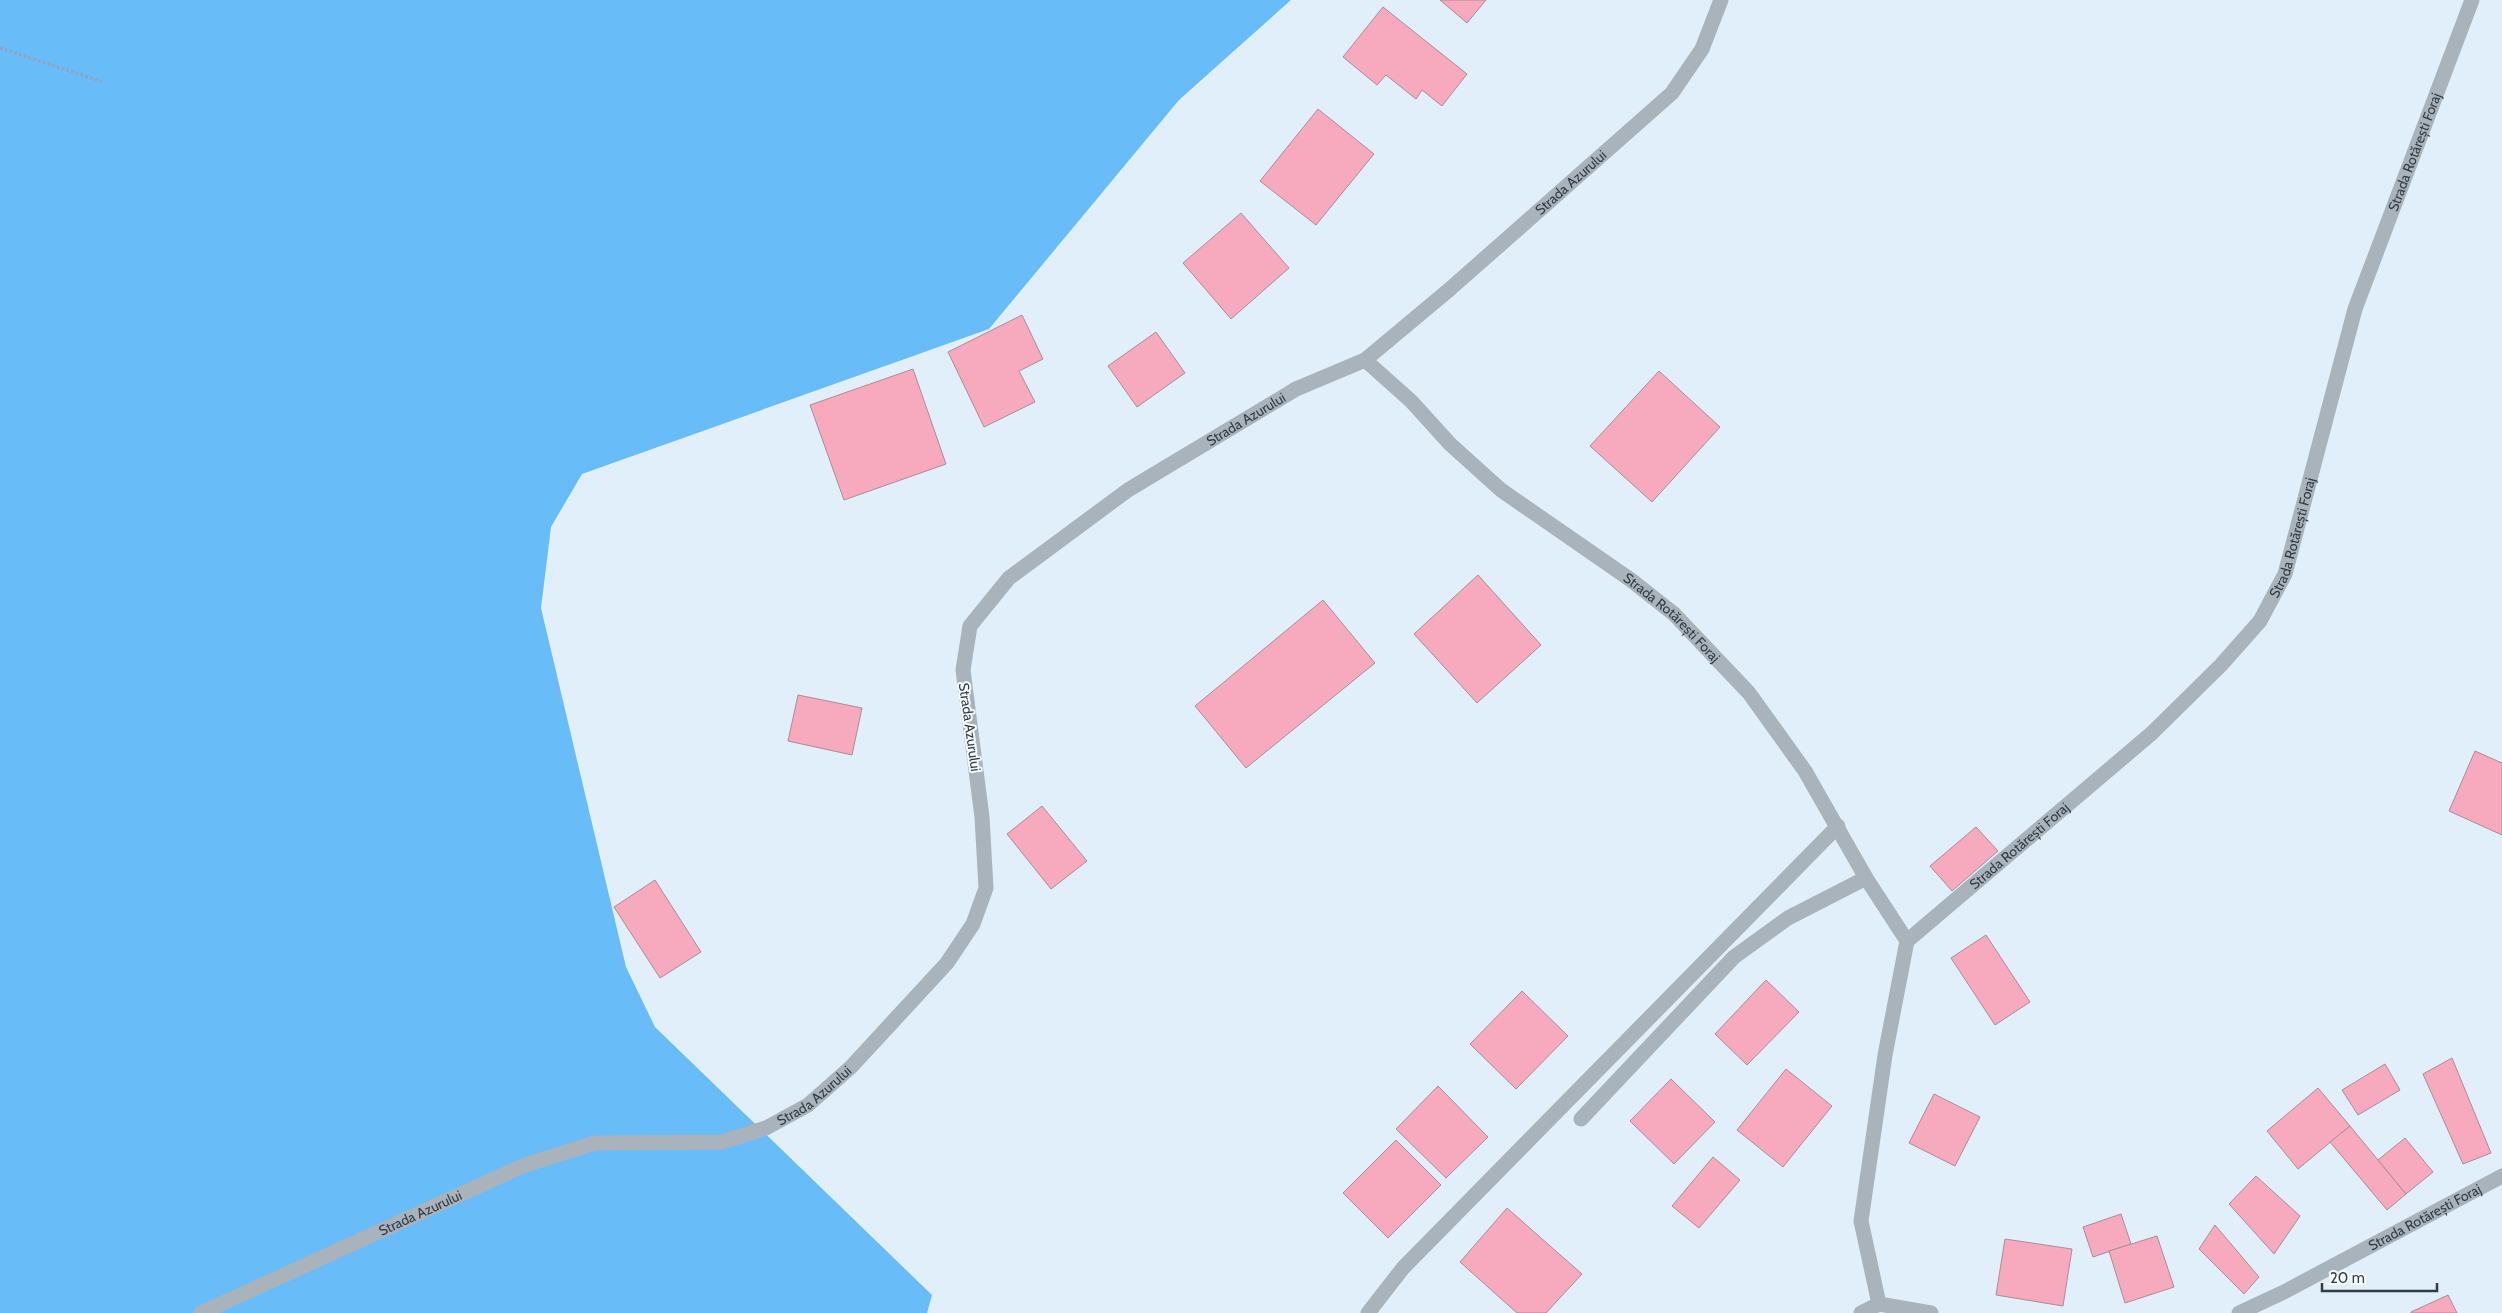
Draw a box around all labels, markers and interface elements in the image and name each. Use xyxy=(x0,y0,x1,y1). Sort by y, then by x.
street label: Strada Rotărești Foraj xyxy=(2384,90,2445,214)
street label: Strada Azurului xyxy=(1531,146,1610,219)
street label: Strada Azurului xyxy=(1203,388,1289,450)
street label: Strada Rotărești Foraj xyxy=(2265,475,2319,601)
street label: Strada Rotărești Foraj xyxy=(1620,569,1724,666)
street label: Strada Azurului xyxy=(955,682,985,772)
street label: Strada Rotărești Foraj xyxy=(1966,798,2073,893)
street label: Strada Azurului xyxy=(774,1062,855,1129)
street label: Strada Rotărești Foraj xyxy=(2365,1180,2484,1254)
street label: Strada Azurului xyxy=(376,1186,465,1240)
scale bar xyxy=(2322,1260,2437,1292)
text: 20 m xyxy=(2330,1269,2365,1287)

